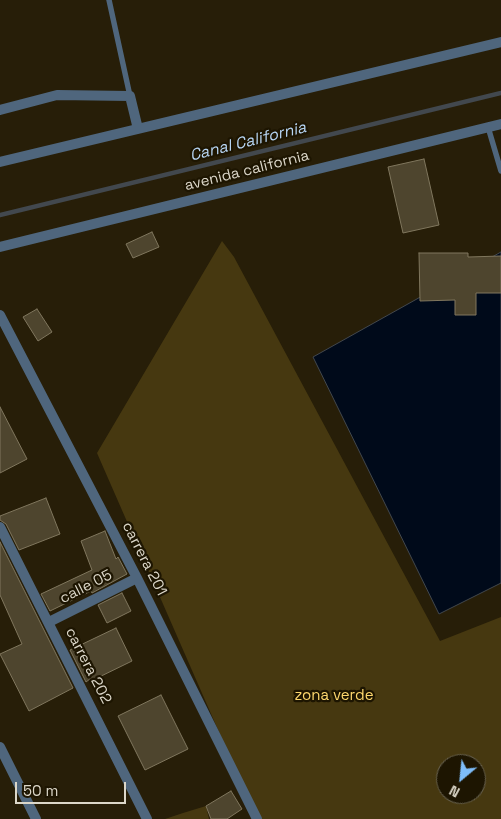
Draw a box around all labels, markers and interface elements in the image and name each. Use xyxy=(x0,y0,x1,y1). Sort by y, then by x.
water label: Canal California xyxy=(188,118,308,166)
street label: avenida california xyxy=(183,147,311,195)
street label: carrera 201 xyxy=(118,519,170,599)
street label: calle 05 xyxy=(57,566,115,608)
street label: carrera 202 xyxy=(61,625,115,707)
park label: zona verde xyxy=(294,687,374,705)
north arrow xyxy=(436,754,486,804)
scale bar xyxy=(18,772,129,804)
text: 50 m xyxy=(23,781,58,800)
text: N xyxy=(446,781,463,802)

